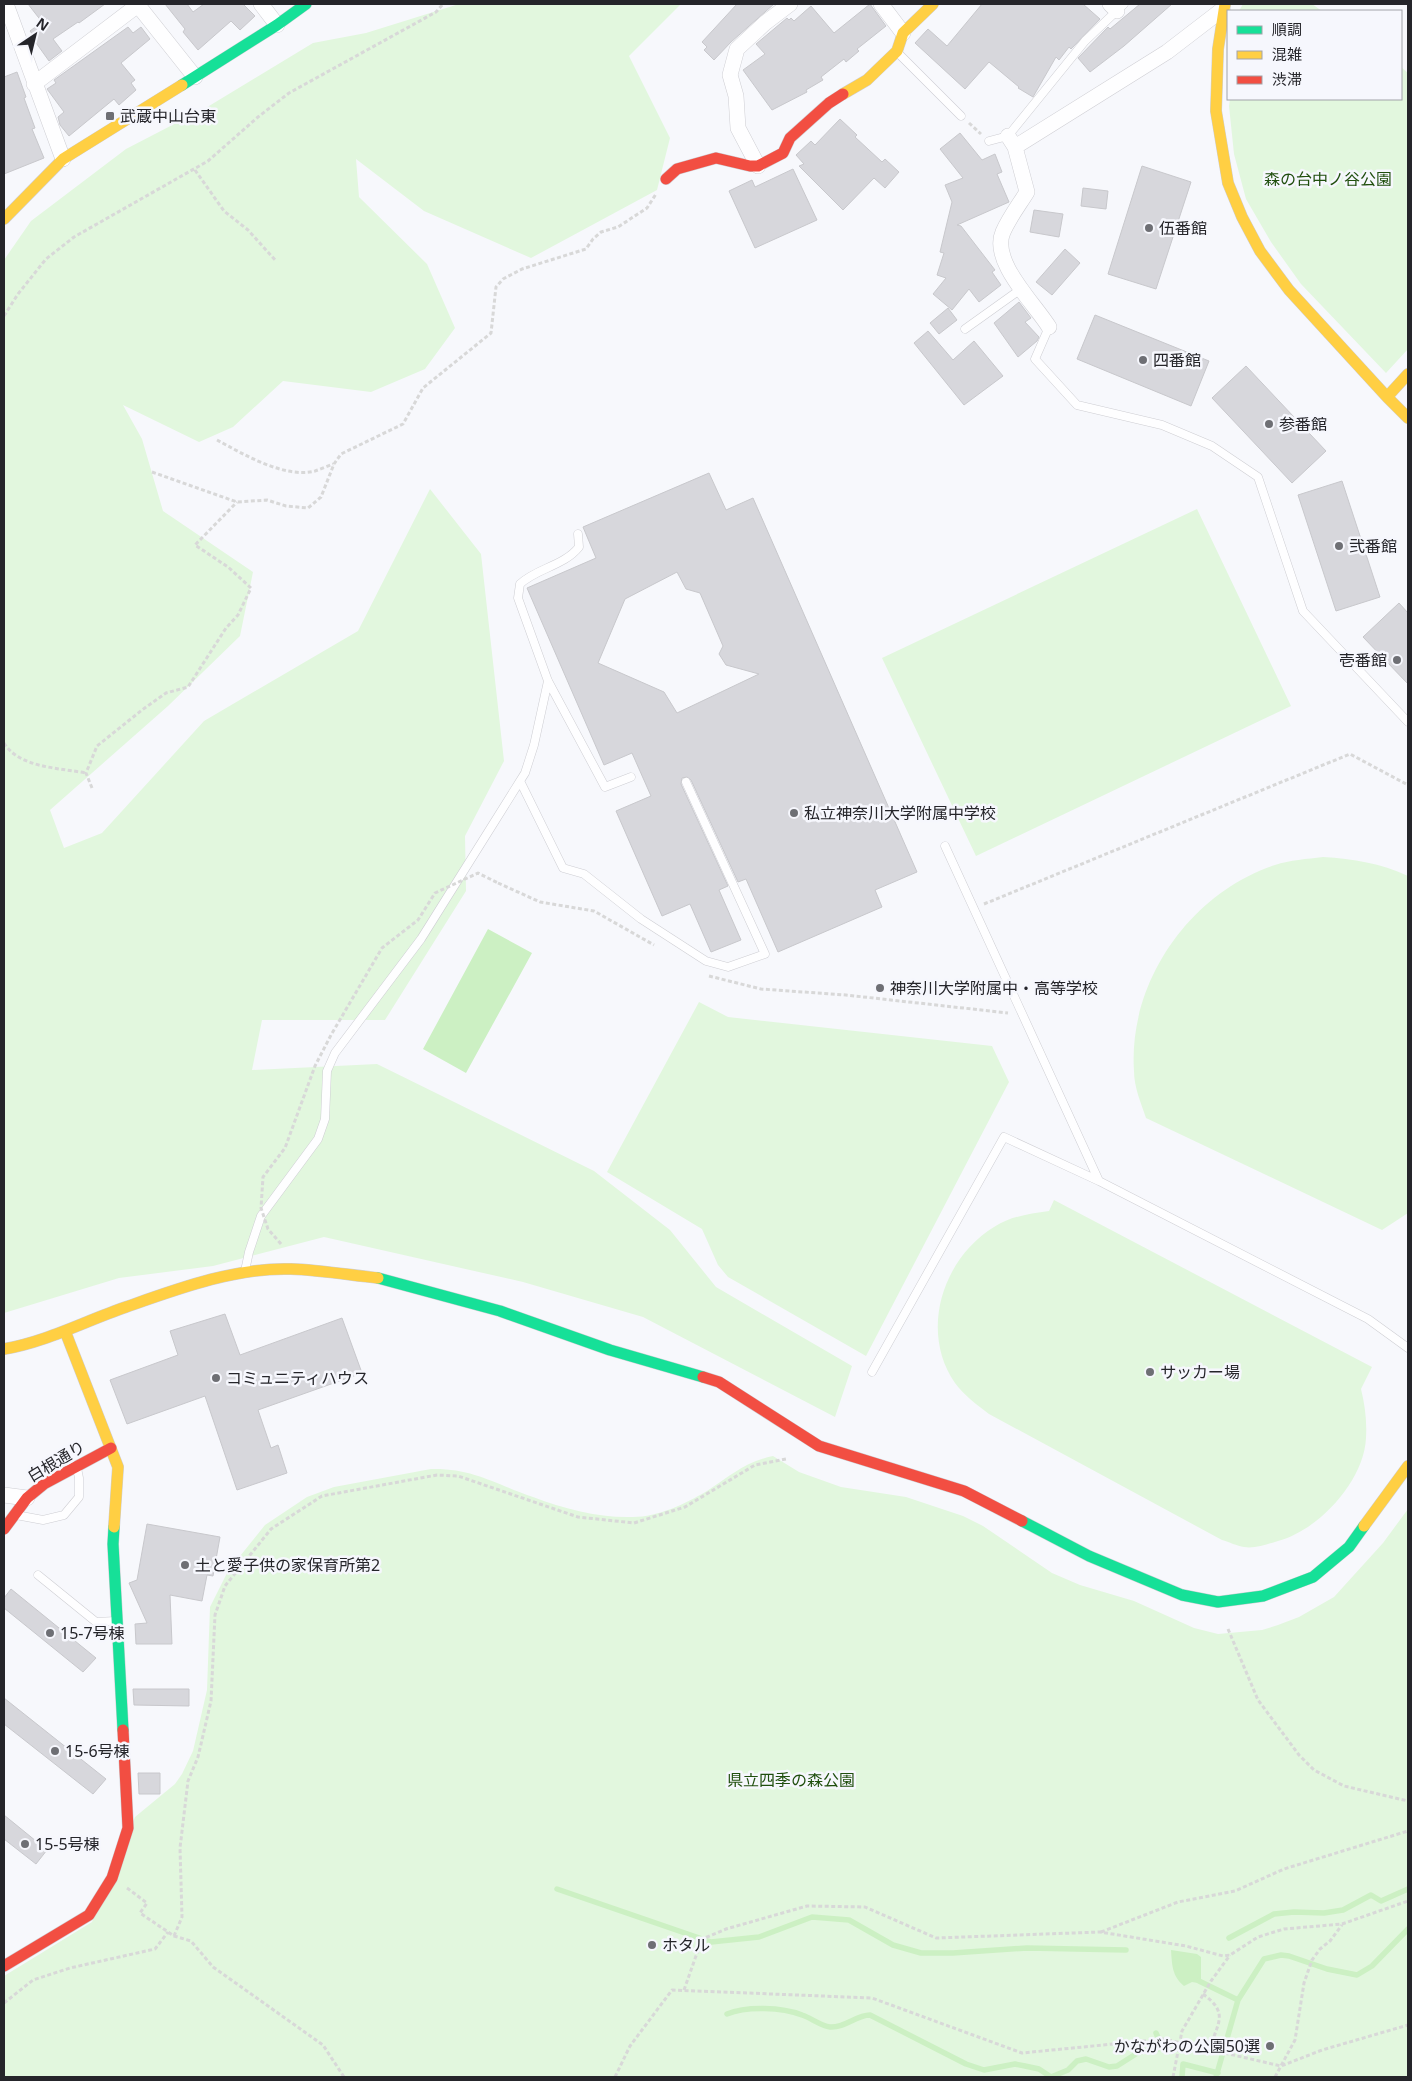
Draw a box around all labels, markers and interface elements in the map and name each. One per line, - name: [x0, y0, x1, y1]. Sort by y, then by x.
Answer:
- north arrow: [10, 10, 60, 60]
- legend: [1227, 10, 1402, 100]
- text: N: [33, 13, 53, 35]
- text: 順調: [1272, 19, 1302, 39]
- text: 混雑: [1272, 44, 1302, 64]
- text: 渋滞: [1272, 69, 1302, 89]
- place label: 武蔵中山台東: [120, 105, 216, 127]
- marker: 武蔵中山台東: [104, 110, 116, 122]
- park label: 森の台中ノ谷公園: [1264, 168, 1392, 190]
- place label: 伍番館: [1159, 217, 1207, 239]
- marker: 伍番館: [1143, 222, 1155, 234]
- place label: 四番館: [1153, 349, 1201, 371]
- marker: 四番館: [1137, 354, 1149, 366]
- place label: 参番館: [1279, 413, 1327, 435]
- marker: 参番館: [1263, 418, 1275, 430]
- place label: 弐番館: [1349, 535, 1397, 557]
- marker: 弐番館: [1333, 540, 1345, 552]
- place label: 壱番館: [1339, 649, 1387, 671]
- marker: 壱番館: [1391, 654, 1403, 666]
- place label: 私立神奈川大学附属中学校: [804, 802, 996, 824]
- marker: 私立神奈川大学附属中学校: [788, 807, 800, 819]
- place label: 神奈川大学附属中・高等学校: [890, 977, 1098, 999]
- marker: 神奈川大学附属中・高等学校: [874, 982, 886, 994]
- place label: サッカー場: [1160, 1361, 1240, 1383]
- marker: サッカー場: [1144, 1366, 1156, 1378]
- place label: コミュニティハウス: [226, 1367, 369, 1389]
- marker: コミュニティハウス: [210, 1372, 222, 1384]
- street label: 白根通り: [23, 1435, 89, 1487]
- place label: 土と愛子供の家保育所第2: [195, 1554, 380, 1576]
- marker: 土と愛子供の家保育所第2: [179, 1559, 191, 1571]
- place label: 15-7号棟: [60, 1622, 125, 1644]
- marker: 15-7号棟: [44, 1627, 56, 1639]
- place label: 15-6号棟: [65, 1740, 130, 1762]
- marker: 15-6号棟: [49, 1745, 61, 1757]
- park label: 県立四季の森公園: [727, 1769, 855, 1791]
- place label: 15-5号棟: [35, 1833, 100, 1855]
- marker: 15-5号棟: [19, 1838, 31, 1850]
- place label: ホタル: [662, 1934, 710, 1956]
- marker: ホタル: [646, 1939, 658, 1951]
- place label: かながわの公園50選: [1114, 2035, 1260, 2057]
- marker: かながわの公園50選: [1264, 2040, 1276, 2052]

